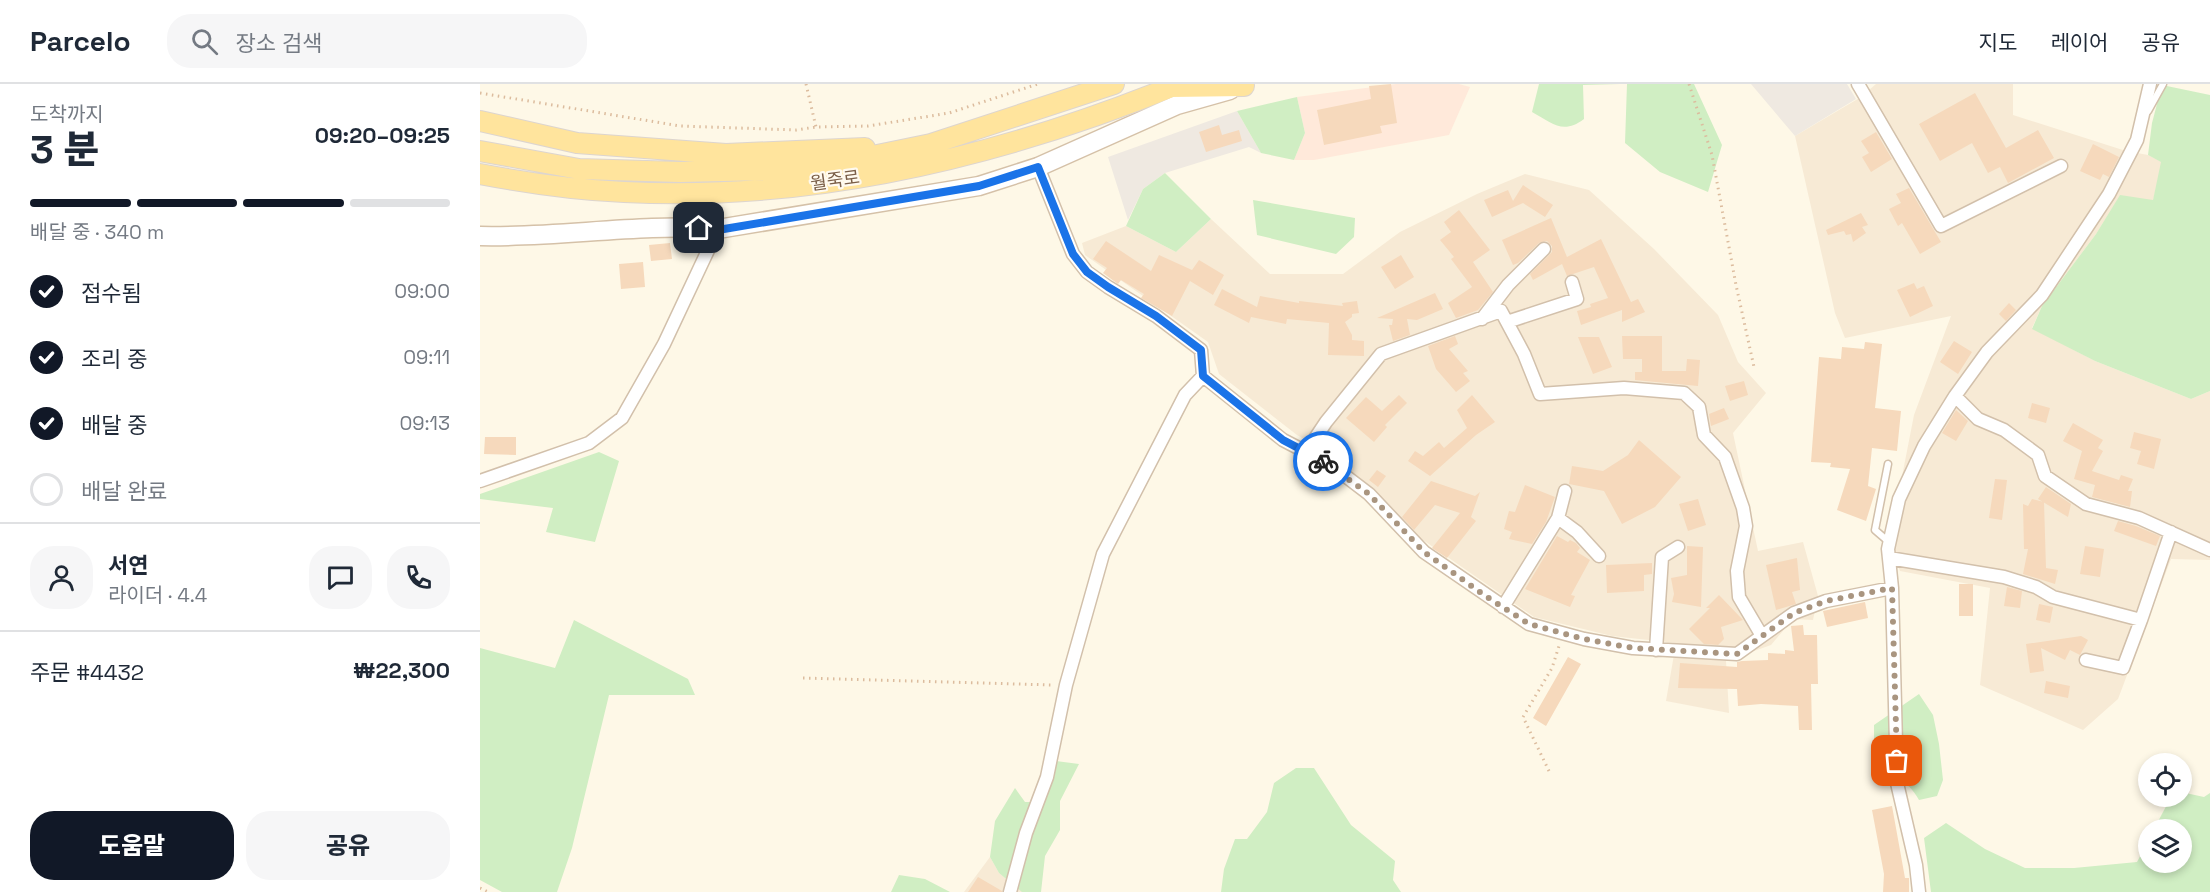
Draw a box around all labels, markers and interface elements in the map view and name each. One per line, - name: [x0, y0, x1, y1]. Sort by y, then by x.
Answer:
- search box: [167, 14, 587, 68]
- text: Parcelo: [30, 23, 131, 59]
- icon: search: [188, 25, 221, 58]
- text: 장소 검색: [236, 29, 322, 57]
- text: 지도: [1979, 29, 2017, 56]
- text: 레이어: [2050, 29, 2108, 56]
- text: 공유: [2141, 29, 2180, 56]
- text: 도착까지: [30, 101, 104, 127]
- text: 09:20–09:25: [315, 121, 450, 149]
- text: 3 분: [30, 125, 100, 174]
- street label: 월죽로: [809, 165, 861, 195]
- pin: [673, 202, 724, 253]
- icon: home: [682, 211, 715, 244]
- text: 배달 중 · 340 m: [30, 219, 164, 245]
- icon: check: [30, 275, 63, 308]
- text: 09:00: [394, 278, 450, 304]
- text: 접수됨: [81, 279, 142, 307]
- icon: check: [30, 341, 63, 374]
- text: 09:11: [403, 344, 450, 370]
- text: 조리 중: [81, 345, 147, 373]
- icon: check: [30, 407, 63, 440]
- text: 09:13: [399, 410, 450, 436]
- text: 배달 중: [81, 411, 147, 439]
- courier: [1293, 431, 1353, 491]
- icon: bike: [1307, 445, 1340, 478]
- text: 배달 완료: [81, 477, 168, 505]
- button: person: [30, 546, 93, 609]
- button: chat: [309, 546, 372, 609]
- button: phone: [387, 546, 450, 609]
- text: 서연: [108, 551, 148, 579]
- text: 라이더 · 4.4: [108, 582, 207, 608]
- text: ₩22,300: [353, 656, 450, 684]
- text: 주문 #4432: [30, 658, 144, 686]
- pin: [1871, 735, 1922, 786]
- icon: bag: [1880, 744, 1913, 777]
- map controls: [2138, 753, 2192, 873]
- button: locate: [2138, 753, 2192, 807]
- button: 도움말: [30, 811, 234, 880]
- button: 공유: [246, 811, 450, 880]
- button: layers: [2138, 819, 2192, 873]

